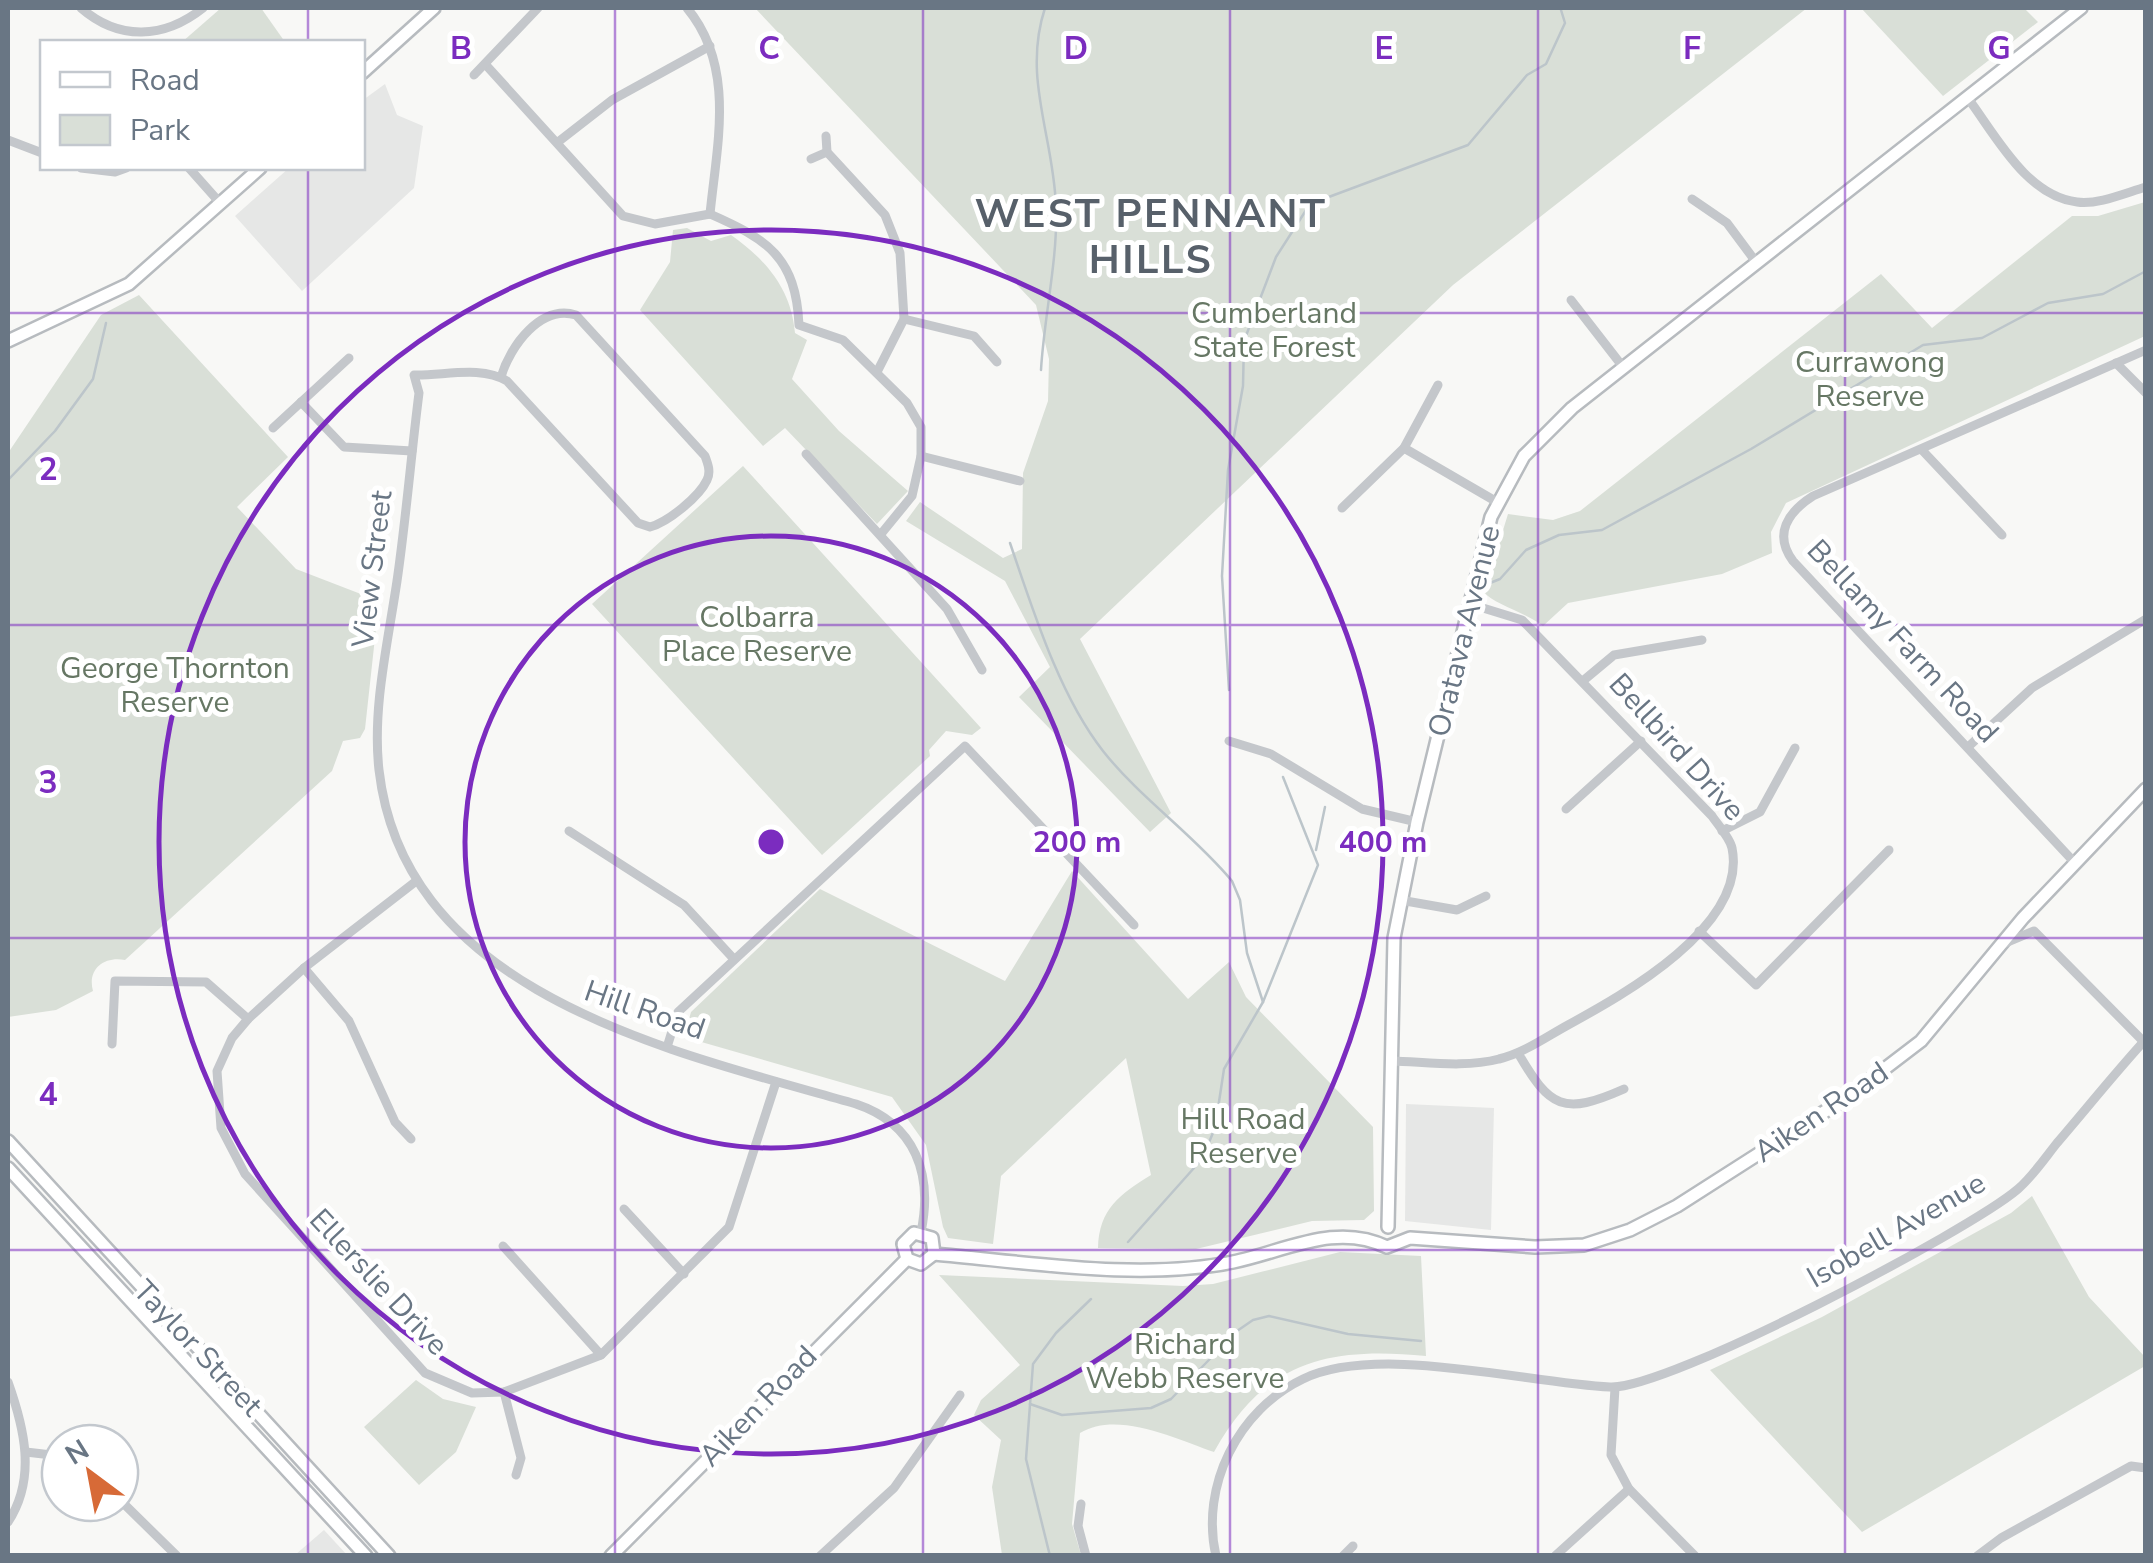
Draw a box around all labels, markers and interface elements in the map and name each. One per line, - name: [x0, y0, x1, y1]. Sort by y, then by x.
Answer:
- text: B: [450, 27, 472, 70]
- text: C: [758, 27, 780, 70]
- text: D: [1064, 27, 1088, 70]
- text: E: [1374, 27, 1394, 70]
- text: F: [1683, 27, 1701, 70]
- text: G: [1987, 27, 2011, 70]
- legend: [40, 40, 365, 170]
- text: Road: [130, 60, 200, 101]
- text: Park: [130, 110, 191, 151]
- district label: WEST PENNANT HILLS: [975, 187, 1327, 287]
- park label: Cumberland State Forest: [1191, 293, 1357, 368]
- park label: Currawong Reserve: [1795, 342, 1945, 417]
- text: 2: [38, 448, 58, 491]
- street label: View Street: [342, 488, 403, 651]
- street label: Oratava Avenue: [1418, 521, 1511, 741]
- street label: Bellamy Farm Road: [1798, 531, 2008, 752]
- park label: Colbarra Place Reserve: [662, 597, 852, 672]
- park label: George Thornton Reserve: [60, 648, 290, 723]
- street label: Bellbird Drive: [1599, 665, 1754, 830]
- text: 3: [38, 761, 58, 804]
- text: 200 m: [1033, 822, 1121, 863]
- text: 400 m: [1339, 822, 1427, 863]
- centre of rings: [753, 824, 789, 860]
- street label: Hill Road: [579, 971, 711, 1050]
- street label: Aiken Road: [1746, 1052, 1897, 1172]
- text: 4: [38, 1073, 58, 1116]
- park label: Hill Road Reserve: [1180, 1099, 1306, 1174]
- street label: Isobell Avenue: [1799, 1163, 1993, 1298]
- street label: Ellerslie Drive: [300, 1200, 457, 1365]
- street label: Taylor Street: [124, 1271, 272, 1426]
- park label: Richard Webb Reserve: [1086, 1324, 1284, 1399]
- street label: Aiken Road: [690, 1337, 827, 1476]
- north arrow: [40, 1423, 140, 1523]
- text: N: [58, 1431, 96, 1474]

